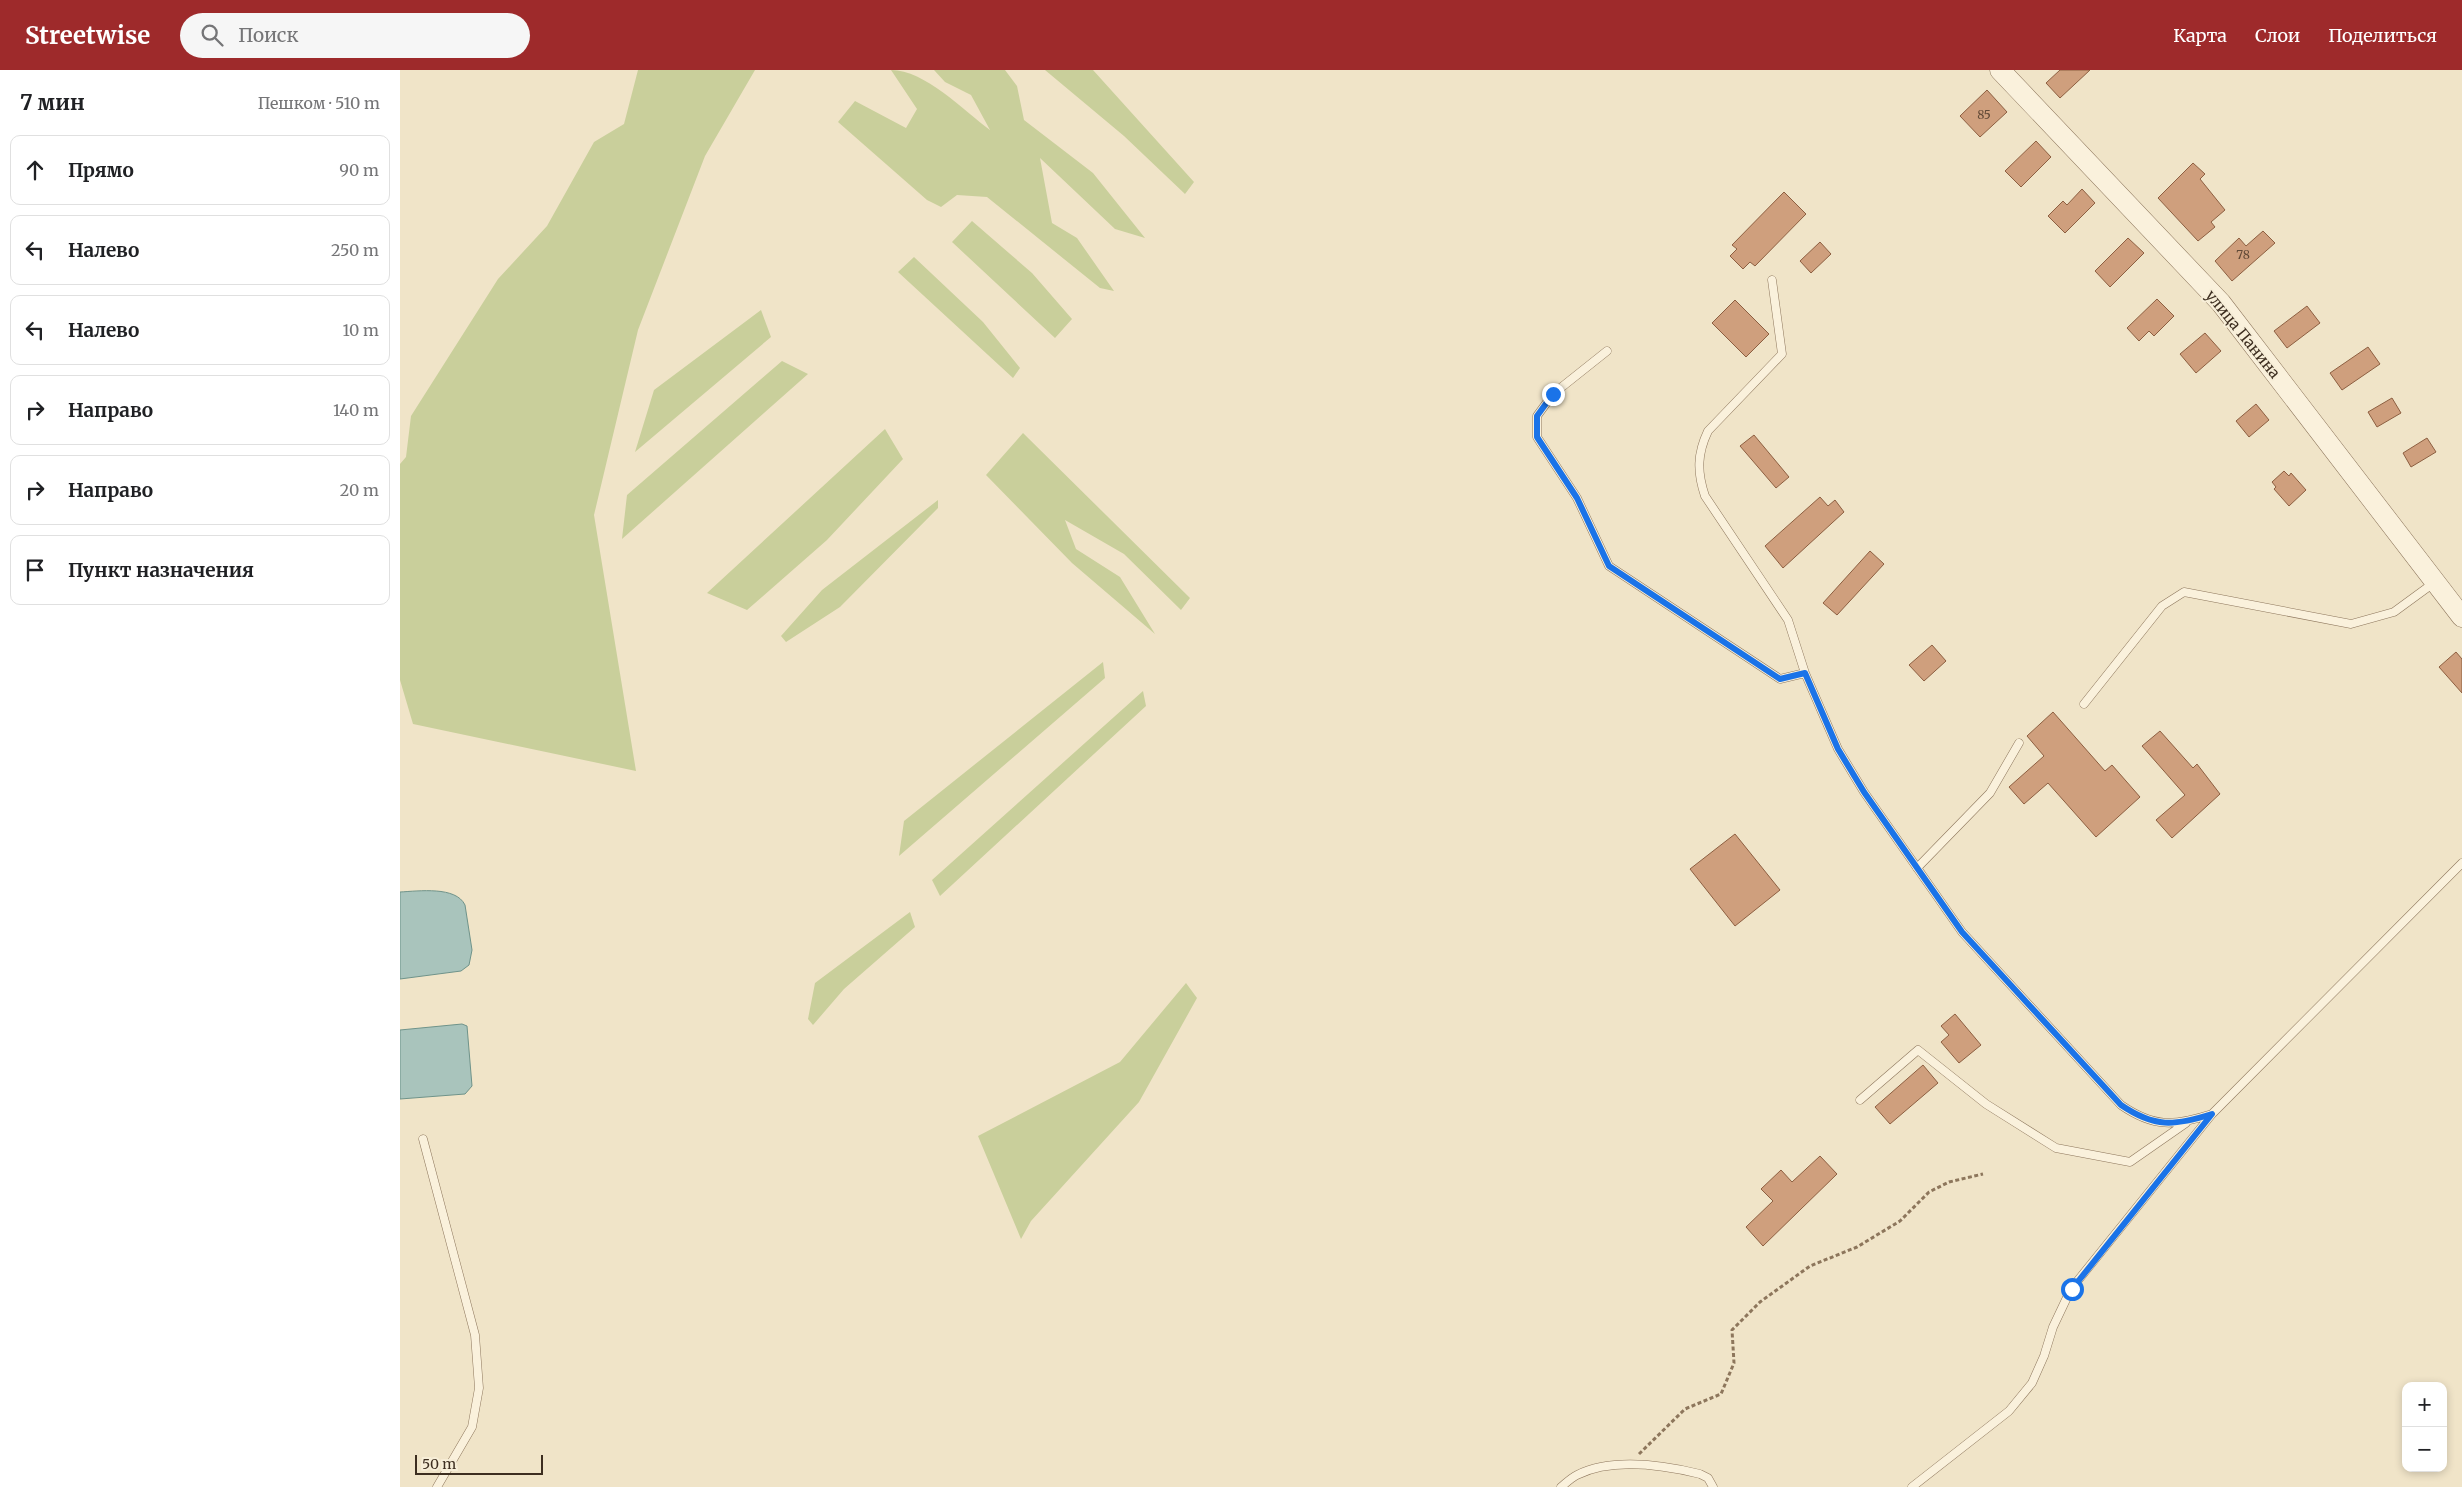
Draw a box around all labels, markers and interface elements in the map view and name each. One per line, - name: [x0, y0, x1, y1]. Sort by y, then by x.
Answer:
- search box: [180, 13, 530, 58]
- text: Streetwise: [25, 20, 150, 51]
- icon: search: [198, 21, 226, 49]
- text: Поиск: [238, 23, 298, 47]
- text: Карта: [2173, 24, 2227, 47]
- text: Слои: [2255, 24, 2300, 47]
- text: Поделиться: [2328, 24, 2437, 47]
- text: 7 мин: [20, 89, 85, 116]
- text: Пешком · 510 m: [258, 93, 380, 113]
- house number: 85: [1977, 107, 1991, 122]
- icon: ahead: [21, 156, 49, 184]
- text: Прямо: [68, 158, 134, 182]
- text: 90 m: [339, 160, 379, 180]
- icon: left: [21, 236, 49, 264]
- text: Налево: [68, 238, 139, 262]
- text: 250 m: [331, 240, 379, 260]
- house number: 78: [2236, 247, 2250, 262]
- street label: улица Панина: [2202, 286, 2284, 382]
- icon: left: [21, 316, 49, 344]
- text: Налево: [68, 318, 139, 342]
- text: 10 m: [342, 320, 379, 340]
- route end: [1542, 383, 1565, 406]
- icon: right: [21, 396, 49, 424]
- text: Направо: [68, 398, 153, 422]
- text: 140 m: [333, 400, 379, 420]
- icon: right: [21, 476, 49, 504]
- text: Направо: [68, 478, 153, 502]
- text: 20 m: [340, 480, 379, 500]
- icon: arrive: [21, 556, 49, 584]
- text: Пункт назначения: [68, 558, 254, 582]
- route start: [2061, 1278, 2084, 1301]
- map controls: [2402, 1382, 2447, 1472]
- button: +: [2402, 1382, 2447, 1427]
- button: −: [2402, 1427, 2447, 1472]
- scale bar: [415, 1452, 542, 1475]
- text: 50 m: [422, 1455, 456, 1473]

